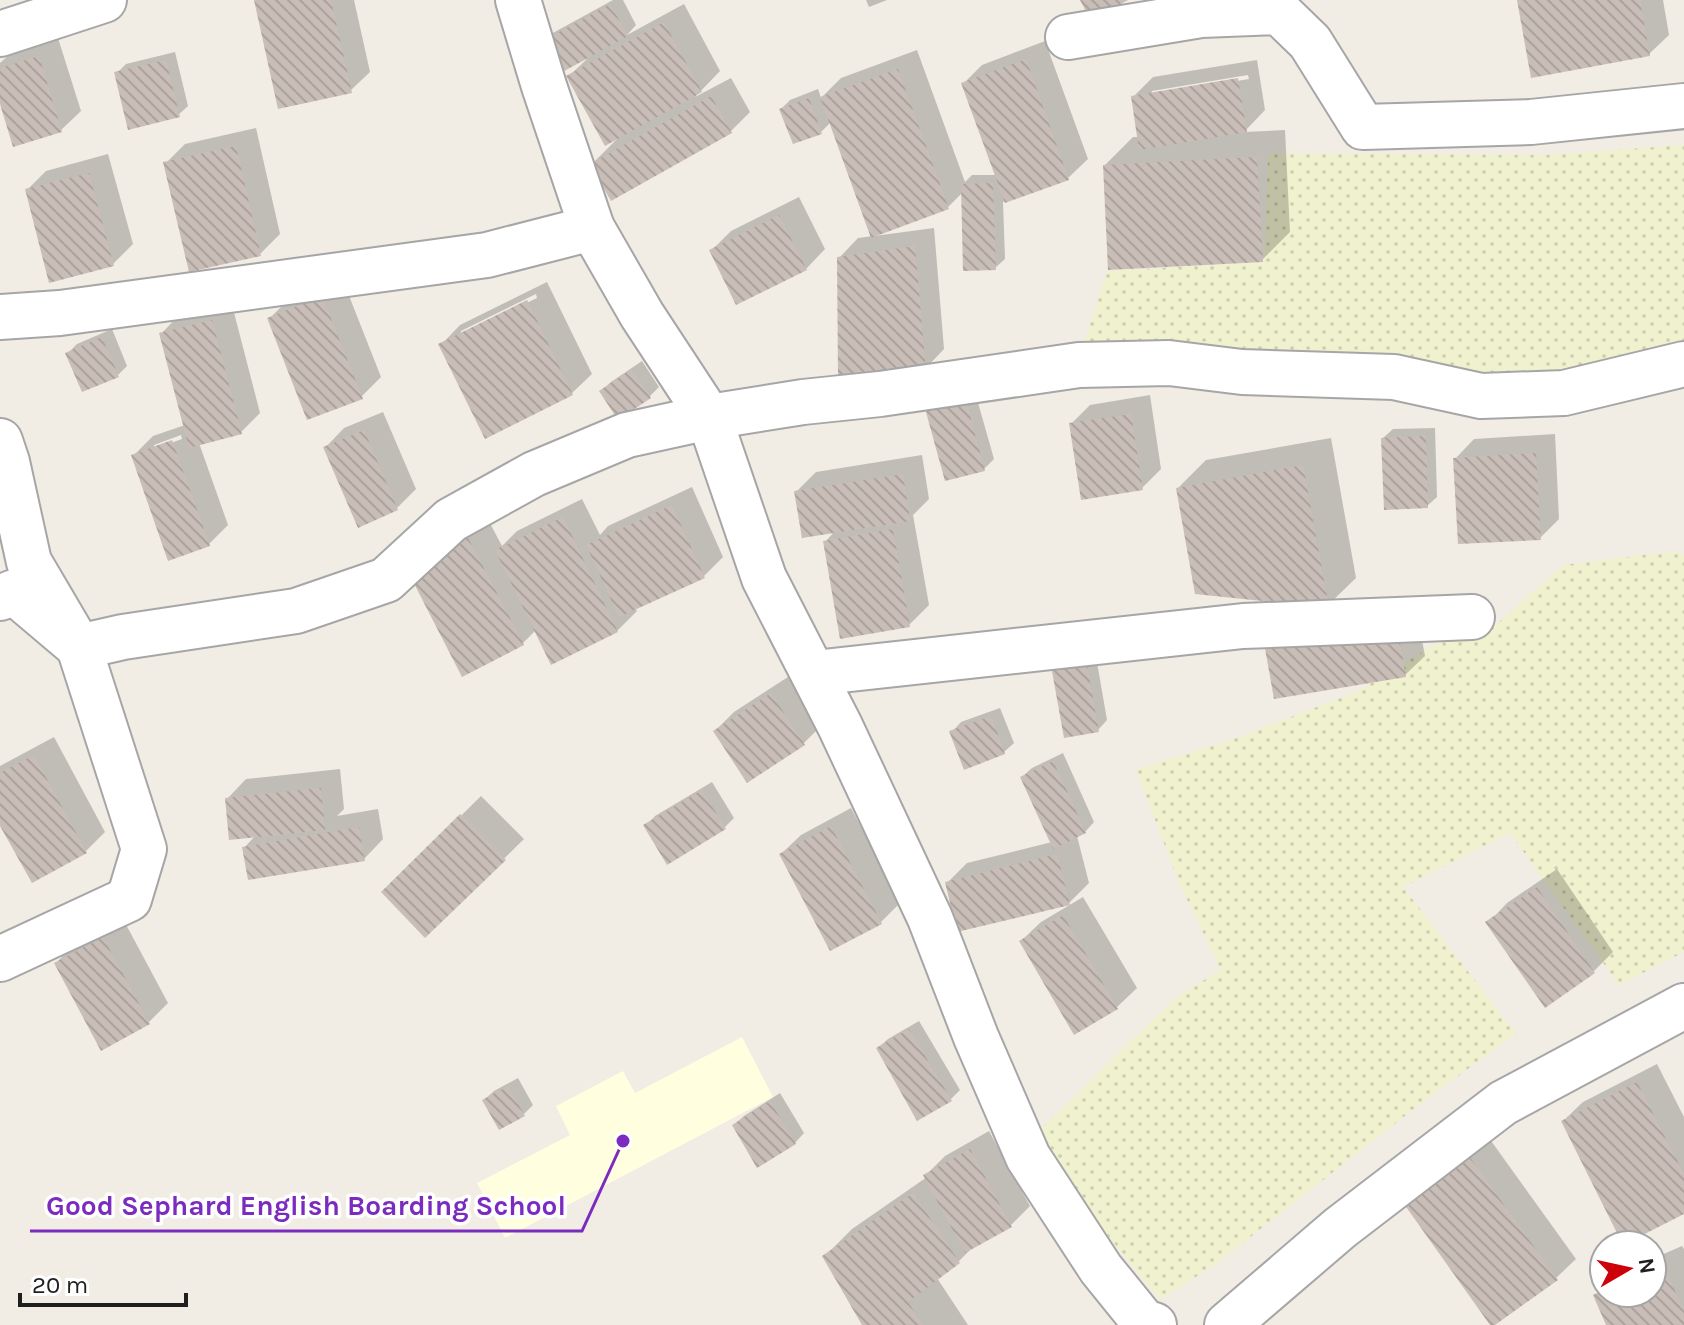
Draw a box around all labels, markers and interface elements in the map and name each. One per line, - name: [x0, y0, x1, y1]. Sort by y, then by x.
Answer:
- callout: Good Sephard English Boarding School: [30, 1179, 582, 1231]
- text: Good Sephard English Boarding School: [46, 1189, 566, 1222]
- north arrow: [1588, 1229, 1668, 1309]
- text: N: [1633, 1256, 1661, 1276]
- scale bar: [20, 1257, 186, 1307]
- text: 20 m: [32, 1271, 88, 1299]

